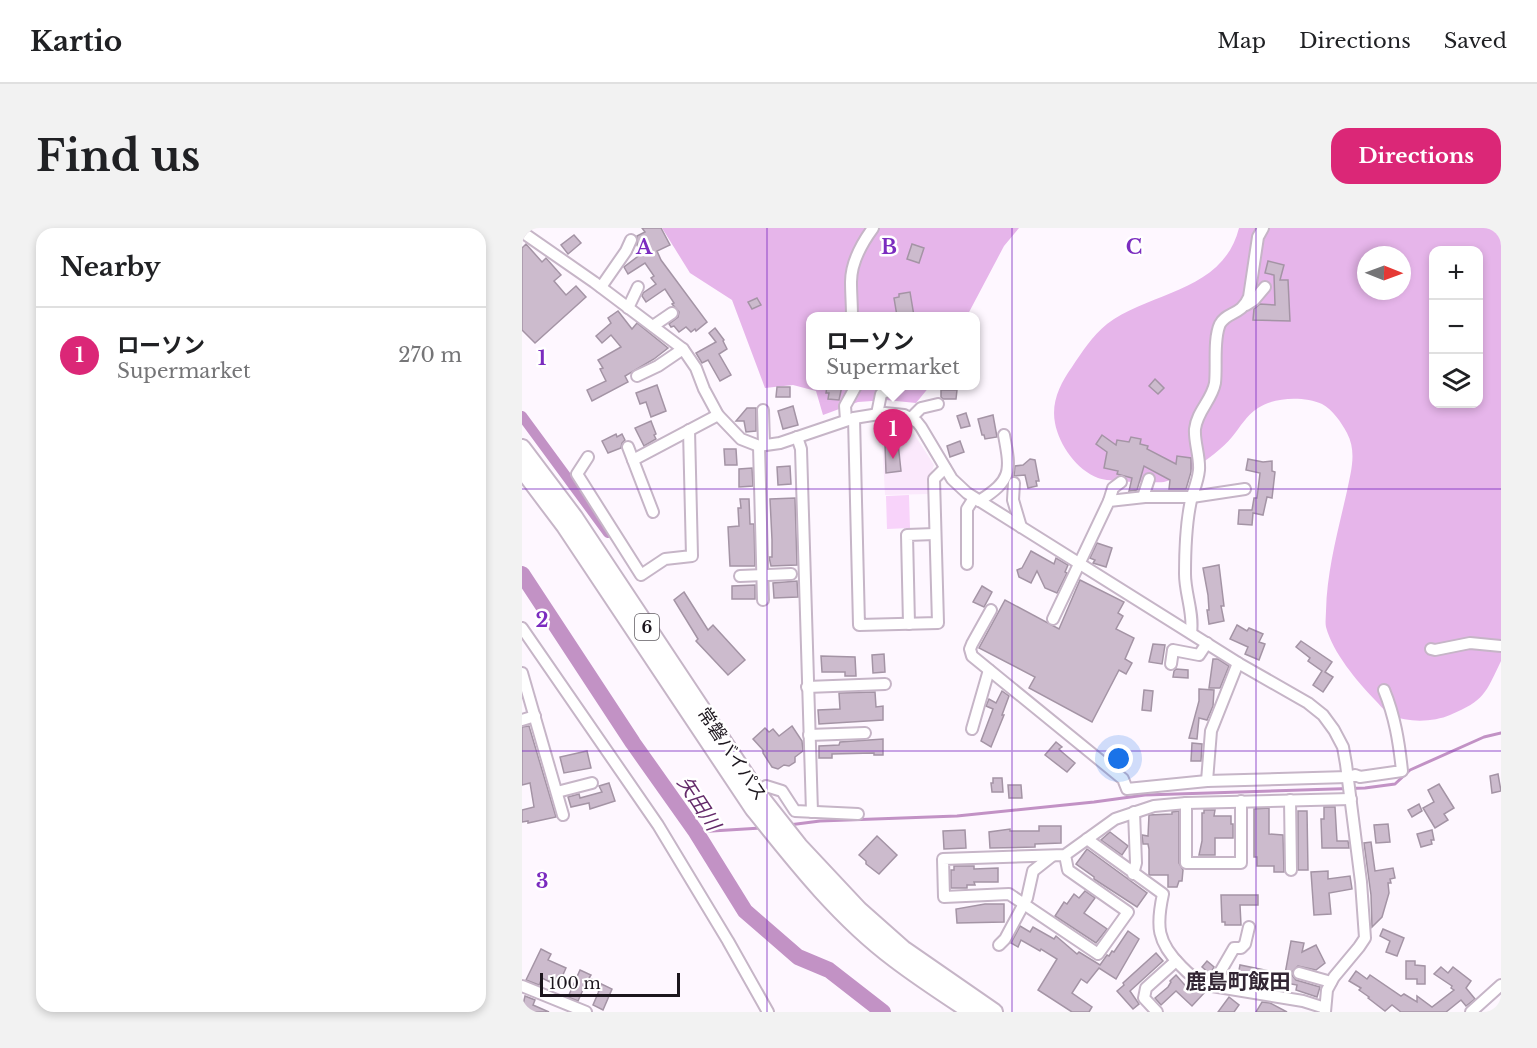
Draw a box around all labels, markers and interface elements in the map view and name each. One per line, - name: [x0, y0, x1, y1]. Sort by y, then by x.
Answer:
- text: Kartio: [30, 24, 122, 59]
- text: Map: [1217, 28, 1266, 54]
- text: Directions: [1299, 28, 1411, 54]
- text: Saved: [1444, 28, 1507, 54]
- button: Directions: [1331, 128, 1501, 184]
- text: Find us: [36, 130, 200, 182]
- text: A: [635, 235, 653, 259]
- text: B: [881, 235, 897, 259]
- text: C: [1126, 235, 1142, 259]
- north arrow: [1357, 246, 1411, 300]
- map controls: [1429, 246, 1483, 408]
- button: +: [1429, 246, 1483, 300]
- text: Nearby: [60, 251, 161, 283]
- button: −: [1429, 300, 1483, 354]
- popup: [806, 312, 980, 390]
- text: ローソン: [826, 328, 914, 355]
- text: ローソン: [117, 332, 205, 359]
- text: 1: [75, 343, 84, 367]
- text: 270 m: [398, 343, 462, 367]
- text: 1: [538, 346, 547, 370]
- button: layers: [1429, 354, 1483, 408]
- text: Supermarket: [826, 355, 960, 379]
- text: Supermarket: [117, 359, 251, 383]
- pin: 1: [874, 410, 913, 459]
- text: 2: [535, 608, 549, 632]
- road number: 6: [635, 614, 659, 640]
- street label: 常磐バイパス: [693, 703, 771, 805]
- your location: [1104, 744, 1133, 773]
- water label: 矢田川: [673, 771, 726, 836]
- text: 3: [536, 869, 548, 893]
- district label: 鹿島町飯田: [1186, 969, 1291, 995]
- scale bar: [540, 970, 680, 998]
- text: 100 m: [549, 973, 601, 993]

